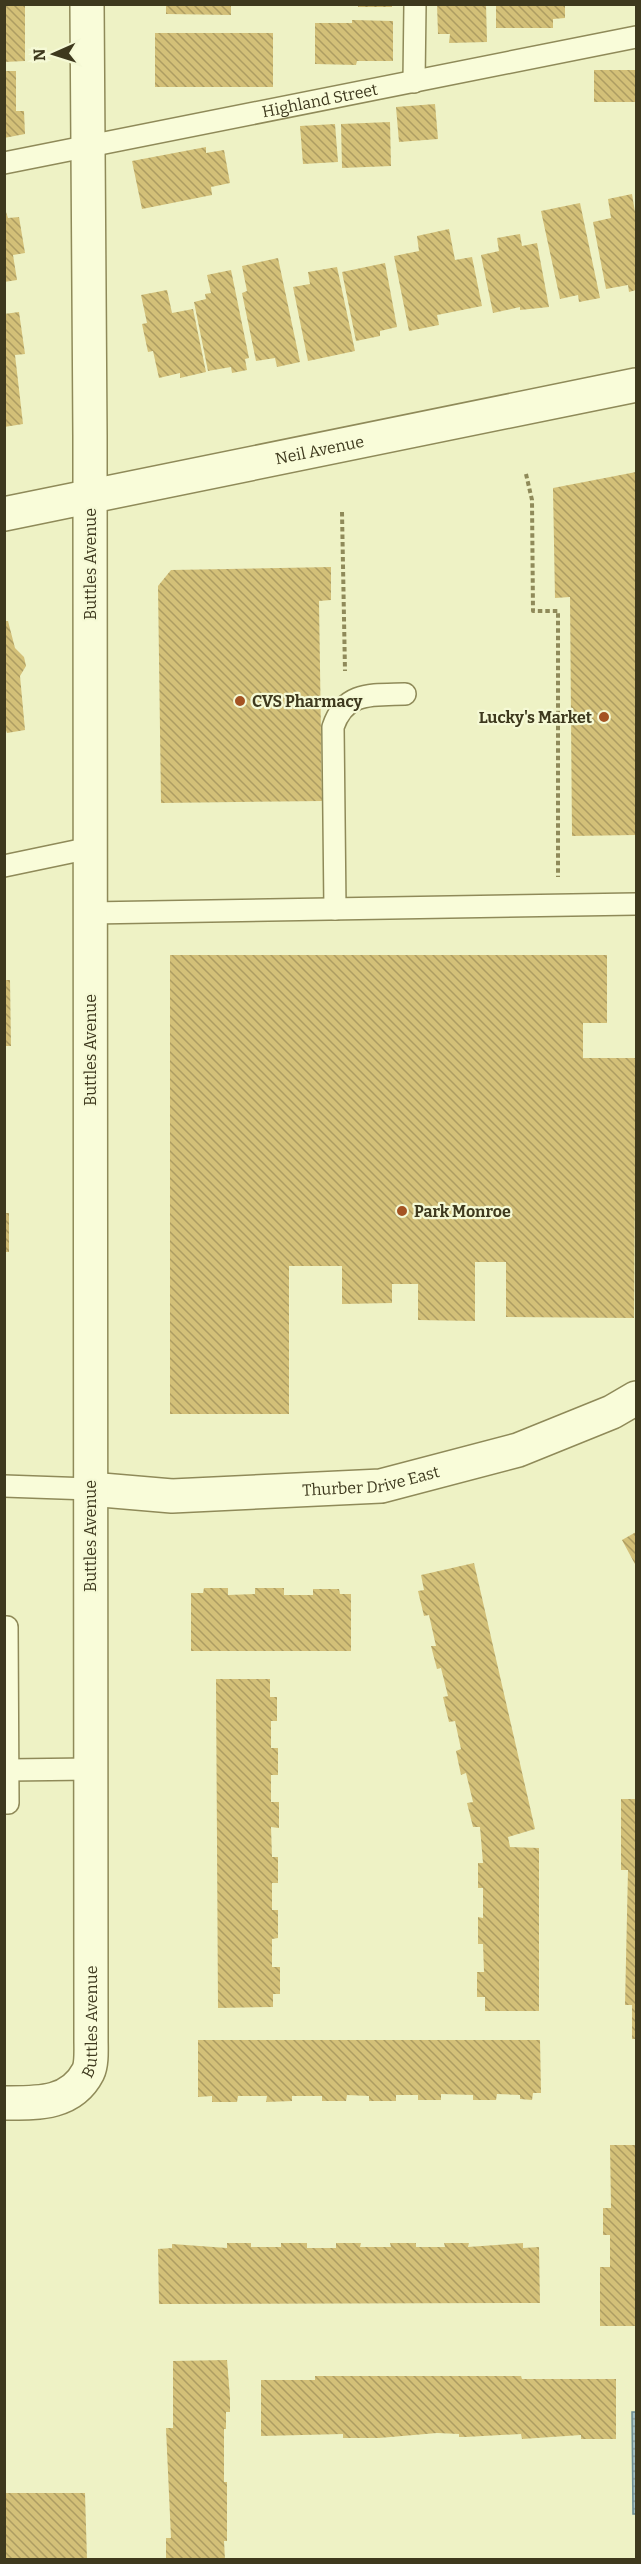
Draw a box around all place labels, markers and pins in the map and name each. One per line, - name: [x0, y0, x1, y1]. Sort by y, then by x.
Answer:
- place label: CVS Pharmacy: [252, 692, 363, 711]
- marker: CVS Pharmacy: [233, 694, 247, 708]
- place label: Lucky's Market: [479, 708, 593, 727]
- marker: Lucky's Market: [597, 710, 611, 724]
- place label: Park Monroe: [414, 1202, 511, 1221]
- marker: Park Monroe: [395, 1204, 409, 1218]

